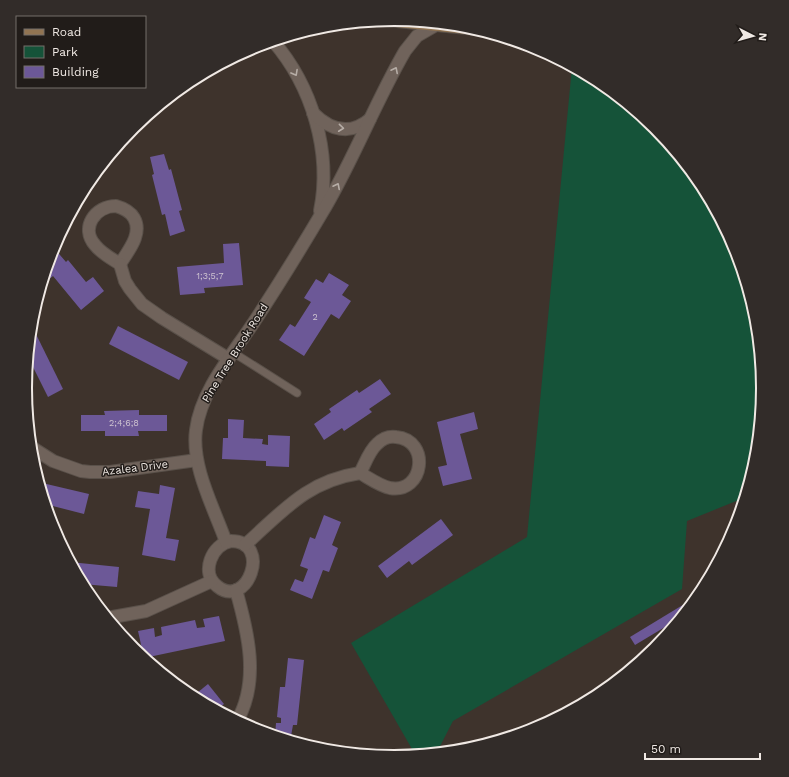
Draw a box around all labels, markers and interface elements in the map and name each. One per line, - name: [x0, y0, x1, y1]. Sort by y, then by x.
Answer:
- legend: [16, 16, 146, 88]
- north arrow: [733, 16, 773, 56]
- text: Road: [52, 25, 81, 39]
- text: N: [756, 32, 769, 42]
- text: Park: [52, 45, 78, 59]
- text: Building: [52, 65, 99, 79]
- one-way arrow: [390, 67, 398, 74]
- one-way arrow: [291, 69, 298, 76]
- one-way arrow: [338, 124, 344, 133]
- one-way arrow: [332, 183, 340, 190]
- house number: 1;3;5;7: [196, 271, 224, 281]
- street label: Pine Tree Brook Road: [199, 301, 271, 405]
- house number: 2: [312, 312, 318, 322]
- house number: 2;4;6;8: [109, 418, 139, 428]
- street label: Azalea Drive: [101, 458, 169, 478]
- scale bar: [645, 735, 760, 761]
- text: 50 m: [651, 742, 681, 756]

